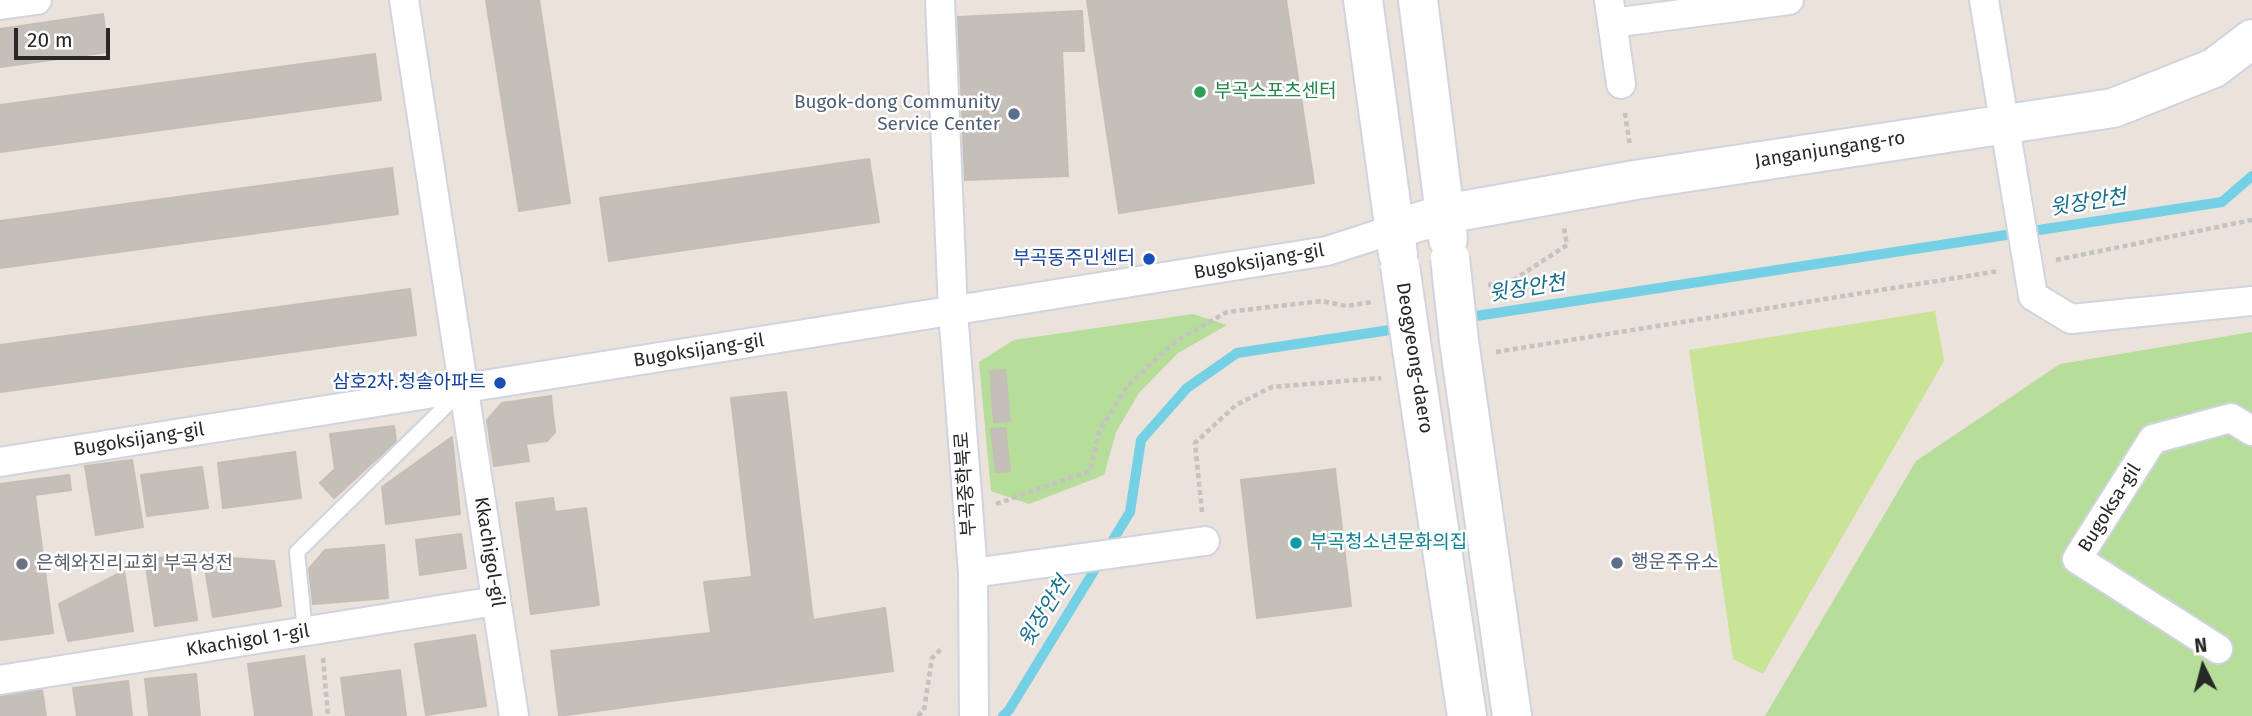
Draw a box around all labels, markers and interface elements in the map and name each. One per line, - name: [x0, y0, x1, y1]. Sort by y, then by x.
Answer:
- scale bar: [18, 14, 114, 58]
- text: 20 m: [27, 27, 73, 53]
- place label: 부곡스포츠센터: [1214, 81, 1336, 103]
- marker: 부곡스포츠센터: [1192, 84, 1208, 100]
- place label: Bugok-dong Community Service Center: [794, 92, 1000, 136]
- marker: Bugok-dong Community Service Center: [1006, 106, 1022, 122]
- street label: Janganjungang-ro: [1753, 127, 1907, 173]
- water label: 윗장안천: [2048, 185, 2128, 221]
- street label: Bugoksijang-gil: [1192, 239, 1326, 285]
- place label: 부곡동주민센터: [1013, 248, 1135, 270]
- marker: 부곡동주민센터: [1141, 251, 1157, 267]
- water label: 윗장안천: [1487, 271, 1567, 307]
- street label: Deogyeong-daero: [1391, 281, 1437, 435]
- street label: Bugoksijang-gil: [632, 329, 766, 373]
- place label: 삼호2차.청솔아파트: [332, 372, 486, 394]
- marker: 삼호2차.청솔아파트: [492, 375, 508, 391]
- street label: Bugoksijang-gil: [72, 418, 206, 462]
- street label: 부곡중학북로: [951, 431, 981, 537]
- street label: Bugoksa-gil: [2074, 459, 2146, 557]
- street label: Kkachigol-gil: [469, 495, 509, 609]
- place label: 부곡청소년문화의집: [1310, 532, 1467, 554]
- marker: 부곡청소년문화의집: [1288, 535, 1304, 551]
- place label: 행운주유소: [1631, 552, 1718, 574]
- place label: 은혜와진리교회 부곡성전: [36, 553, 233, 575]
- marker: 행운주유소: [1609, 555, 1625, 571]
- marker: 은혜와진리교회 부곡성전: [14, 556, 30, 572]
- water label: 윗장안천: [1014, 573, 1076, 651]
- street label: Kkachigol 1-gil: [185, 620, 311, 662]
- north arrow: [2168, 632, 2238, 702]
- text: N: [2193, 634, 2208, 658]

